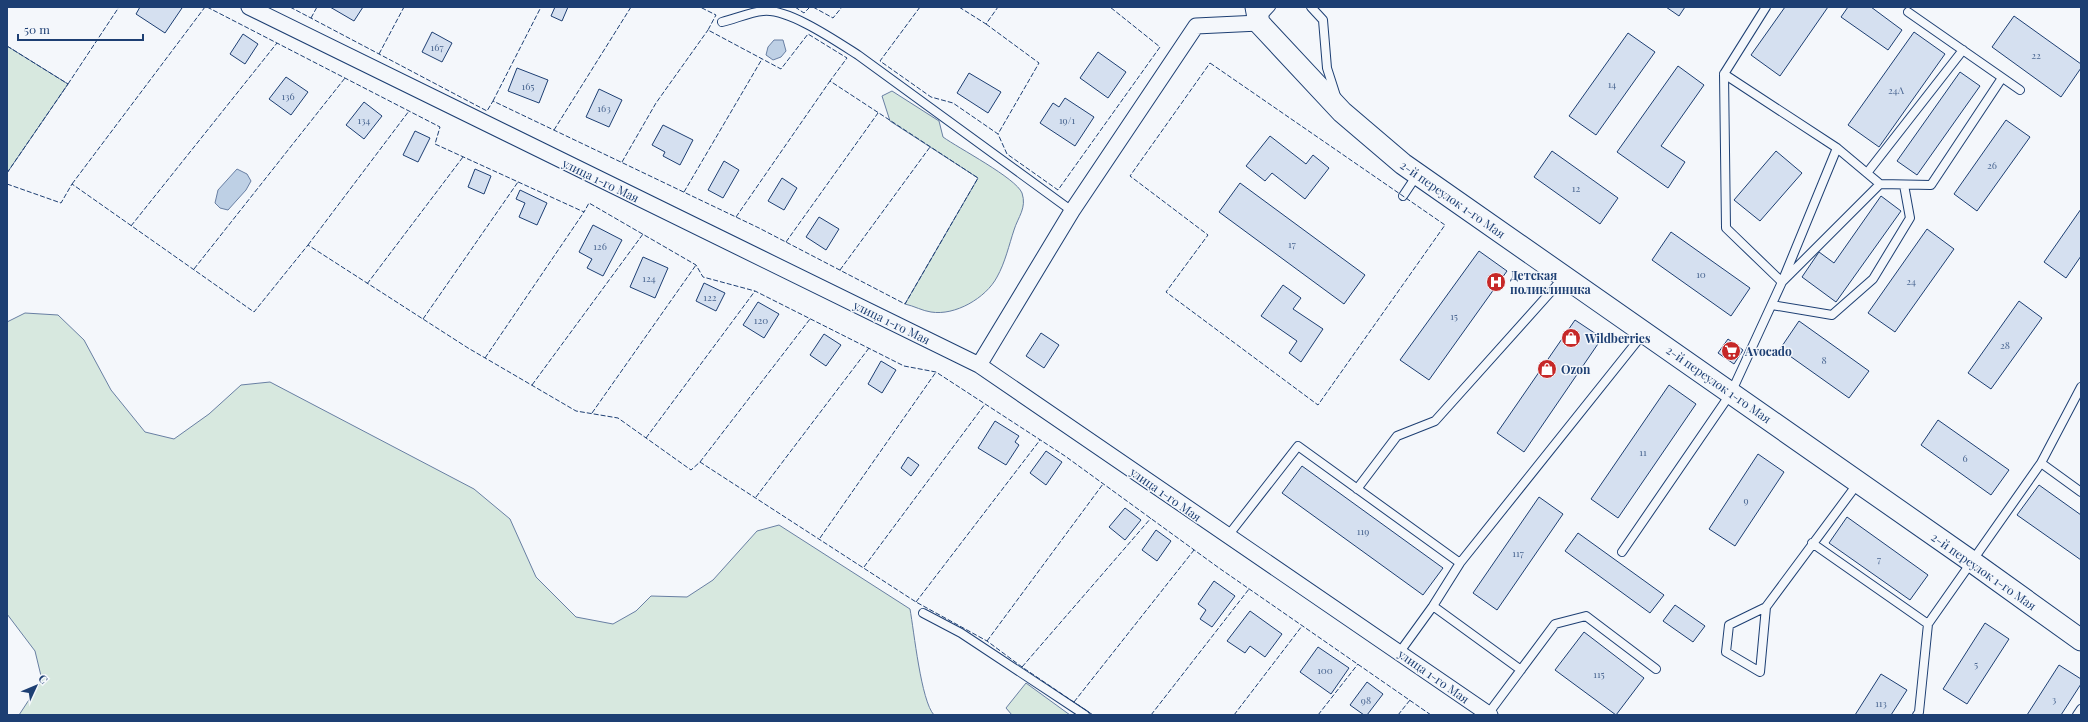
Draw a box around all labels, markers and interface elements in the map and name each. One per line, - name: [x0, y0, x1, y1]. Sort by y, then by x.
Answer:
- scale bar: [18, 16, 143, 42]
- text: 50 m: [24, 21, 50, 37]
- house number: 167: [431, 40, 443, 54]
- house number: 22: [2031, 48, 2041, 62]
- house number: 14: [1608, 77, 1616, 91]
- house number: 165: [521, 79, 535, 93]
- house number: 24А: [1888, 83, 1905, 97]
- house number: 136: [281, 89, 295, 103]
- house number: 163: [597, 101, 611, 115]
- house number: 134: [358, 113, 371, 127]
- house number: 19/1: [1059, 113, 1075, 127]
- street label: улица 1-го Мая: [559, 154, 643, 206]
- street label: 2-й переулок 1-го Мая: [1397, 157, 1509, 242]
- house number: 26: [1987, 158, 1997, 172]
- house number: 12: [1572, 181, 1580, 195]
- house number: 17: [1288, 237, 1296, 251]
- house number: 126: [593, 239, 607, 253]
- place label: Детская поликлиника: [1510, 267, 1592, 297]
- house number: 10: [1696, 267, 1706, 281]
- house number: 124: [642, 271, 656, 285]
- hospital icon: Детская поликлиника: [1485, 271, 1507, 293]
- house number: 24: [1906, 274, 1916, 288]
- house number: 122: [703, 290, 717, 304]
- street label: улица 1-го Мая: [850, 296, 934, 348]
- house number: 15: [1450, 309, 1458, 323]
- house number: 120: [754, 313, 768, 327]
- shop icon: Wildberries: [1560, 327, 1582, 349]
- place label: Wildberries: [1584, 330, 1651, 346]
- house number: 28: [2000, 338, 2010, 352]
- supermarket icon: Avocado: [1720, 340, 1742, 362]
- street label: 2-й переулок 1-го Мая: [1663, 342, 1775, 427]
- place label: Avocado: [1744, 343, 1792, 359]
- house number: 8: [1821, 353, 1827, 367]
- shop icon: Ozon: [1536, 358, 1558, 380]
- place label: Ozon: [1561, 361, 1591, 377]
- house number: 11: [1639, 445, 1647, 459]
- house number: 6: [1962, 451, 1968, 465]
- street label: улица 1-го Мая: [1126, 463, 1205, 525]
- house number: 9: [1743, 493, 1749, 507]
- house number: 119: [1357, 524, 1369, 538]
- street label: 2-й переулок 1-го Мая: [1928, 529, 2040, 614]
- house number: 117: [1512, 546, 1524, 560]
- house number: 7: [1877, 552, 1881, 566]
- street label: улица 1-го Мая: [1394, 645, 1473, 707]
- house number: 5: [1974, 657, 1978, 671]
- house number: 100: [1317, 663, 1333, 677]
- north arrow: [16, 666, 56, 706]
- house number: 115: [1593, 667, 1605, 681]
- text: С: [35, 671, 52, 687]
- house number: 3: [2052, 692, 2057, 706]
- house number: 98: [1361, 693, 1371, 707]
- house number: 113: [1875, 696, 1887, 710]

